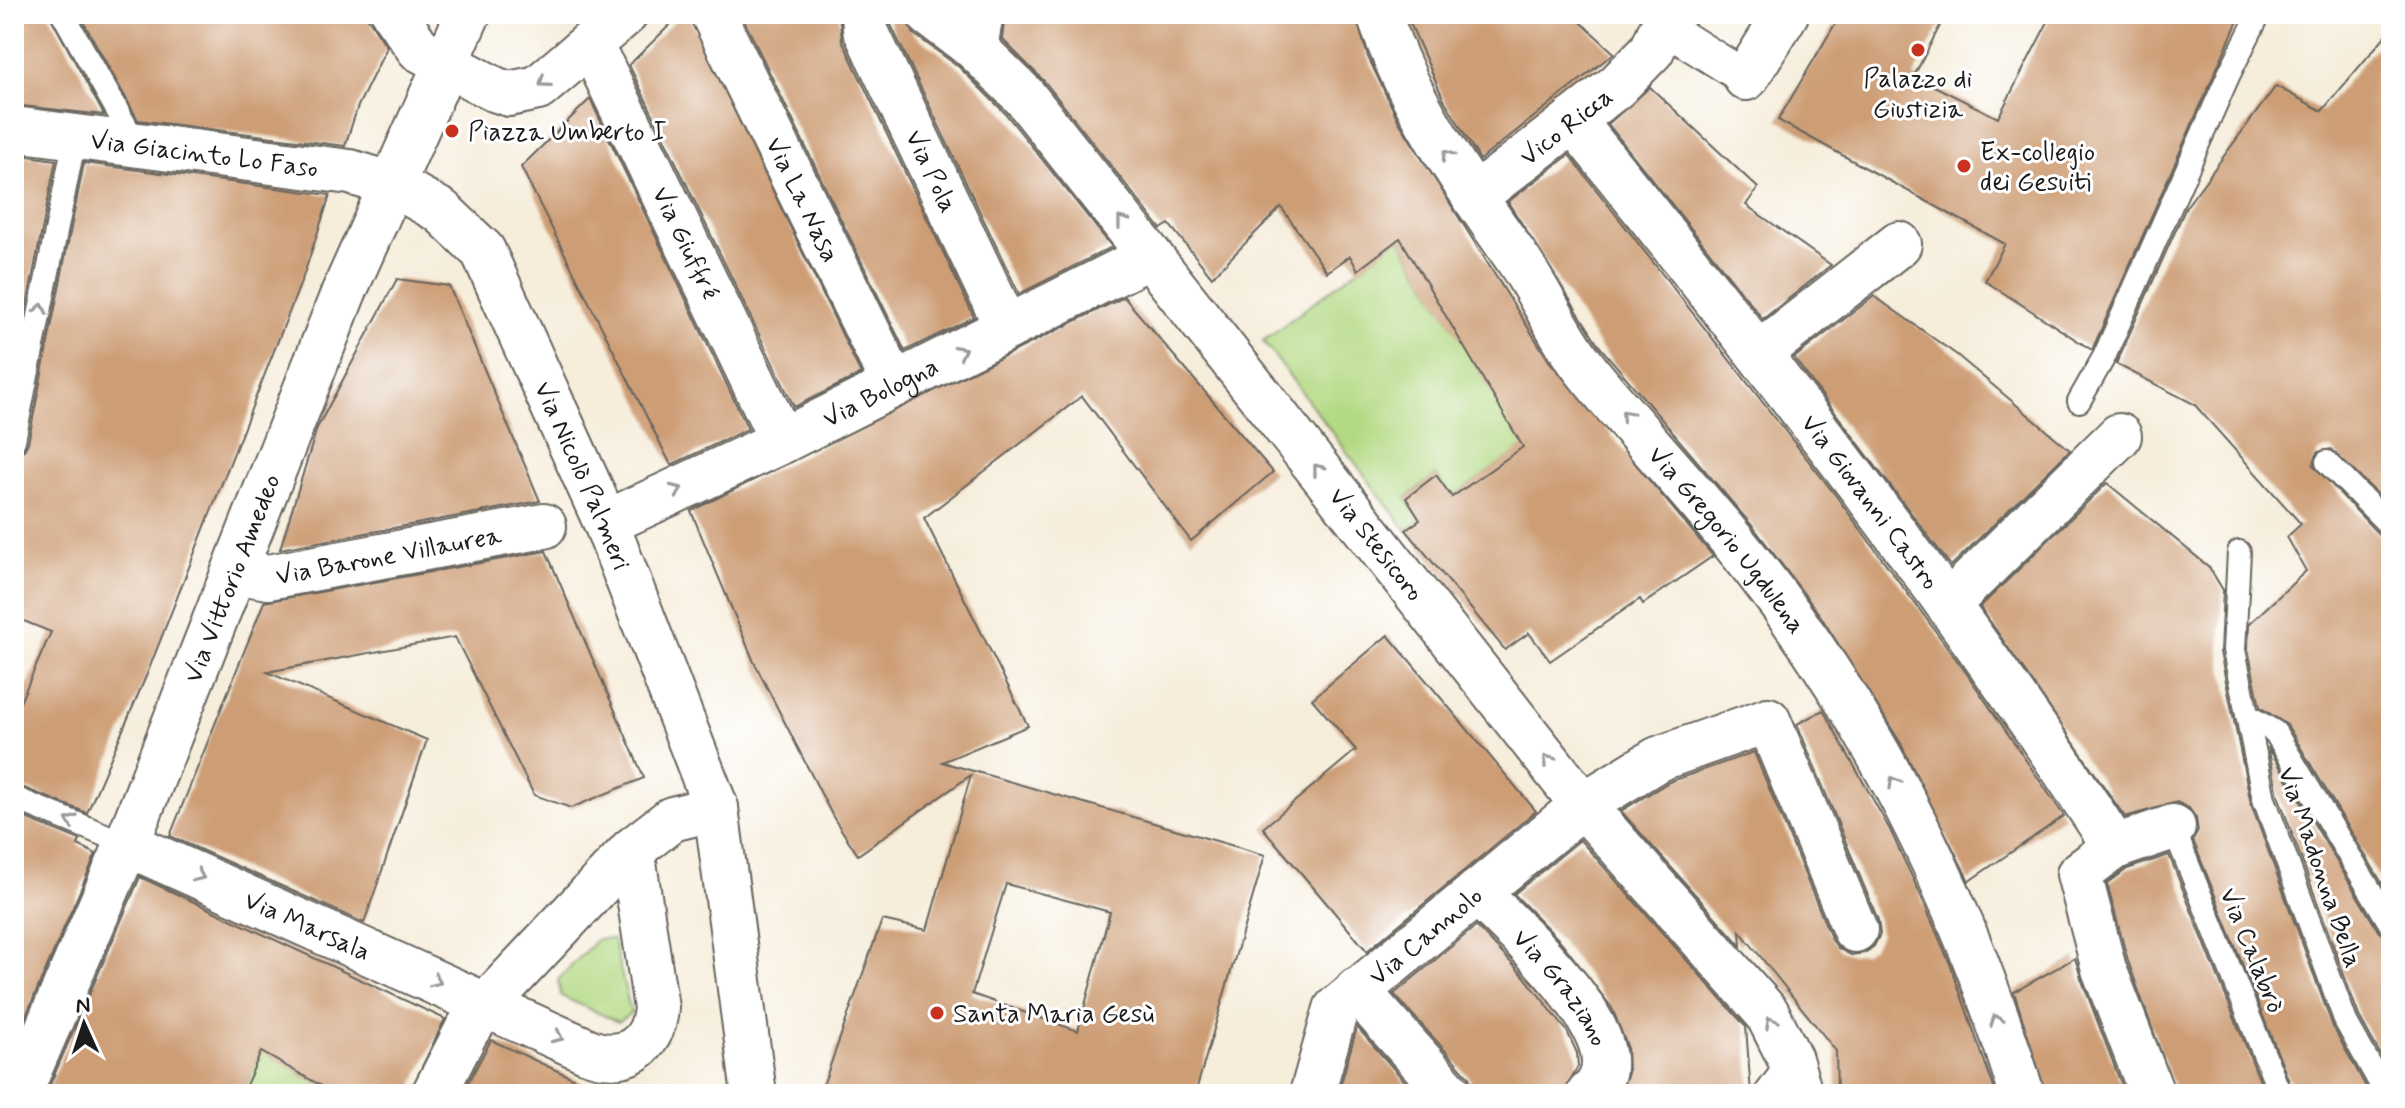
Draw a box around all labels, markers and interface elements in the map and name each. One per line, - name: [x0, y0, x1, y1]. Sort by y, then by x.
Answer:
- marker: Palazzo di Giustizia: [1909, 41, 1927, 59]
- place label: Palazzo di Giustizia: [1864, 63, 1972, 127]
- one-way arrow: [539, 72, 553, 87]
- street label: Vico Ricca: [1513, 80, 1621, 174]
- place label: Piazza Umberto I: [468, 116, 667, 150]
- marker: Piazza Umberto I: [443, 122, 461, 140]
- street label: Via Giacinto Lo Faso: [88, 124, 320, 187]
- street label: Via Pola: [896, 125, 965, 219]
- street label: Via La Nasa: [757, 132, 846, 268]
- place label: Ex-collegio dei Gesuiti: [1980, 136, 2095, 200]
- one-way arrow: [1441, 149, 1457, 164]
- marker: Ex-collegio dei Gesuiti: [1955, 157, 1973, 175]
- street label: Via Giuffré: [643, 181, 726, 305]
- one-way arrow: [1117, 215, 1131, 230]
- one-way arrow: [31, 302, 48, 315]
- one-way arrow: [953, 345, 968, 361]
- street label: Via Bologna: [818, 350, 945, 437]
- street label: Via Nicolò Palmeri: [525, 376, 637, 575]
- street label: Via Giovanni Castro: [1792, 408, 1946, 597]
- one-way arrow: [1621, 409, 1635, 424]
- street label: Via Gregorio Ugdulena: [1639, 439, 1813, 641]
- one-way arrow: [1313, 463, 1327, 478]
- street label: Via Vittorio Amedeo: [177, 469, 290, 688]
- street label: Via Stesicoro: [1320, 481, 1431, 609]
- one-way arrow: [669, 483, 683, 499]
- street label: Via Barone Villaurea: [273, 519, 505, 594]
- one-way arrow: [1544, 754, 1558, 769]
- street label: Via Madonna Bella: [2269, 763, 2369, 973]
- one-way arrow: [1888, 776, 1904, 790]
- one-way arrow: [65, 814, 79, 830]
- one-way arrow: [190, 866, 205, 882]
- street label: Via Cannolo: [1362, 880, 1491, 994]
- street label: Via Calabrò: [2211, 883, 2292, 1018]
- street label: Via Marsala: [239, 884, 375, 970]
- street label: Via Graziano: [1504, 922, 1615, 1051]
- one-way arrow: [428, 972, 442, 988]
- north arrow: [44, 984, 124, 1064]
- text: N: [75, 992, 91, 1020]
- place label: Santa Maria Gesù: [953, 998, 1154, 1032]
- marker: Santa Maria Gesù: [928, 1004, 946, 1022]
- one-way arrow: [1989, 1014, 2006, 1028]
- one-way arrow: [1765, 1016, 1781, 1031]
- one-way arrow: [550, 1027, 564, 1043]

